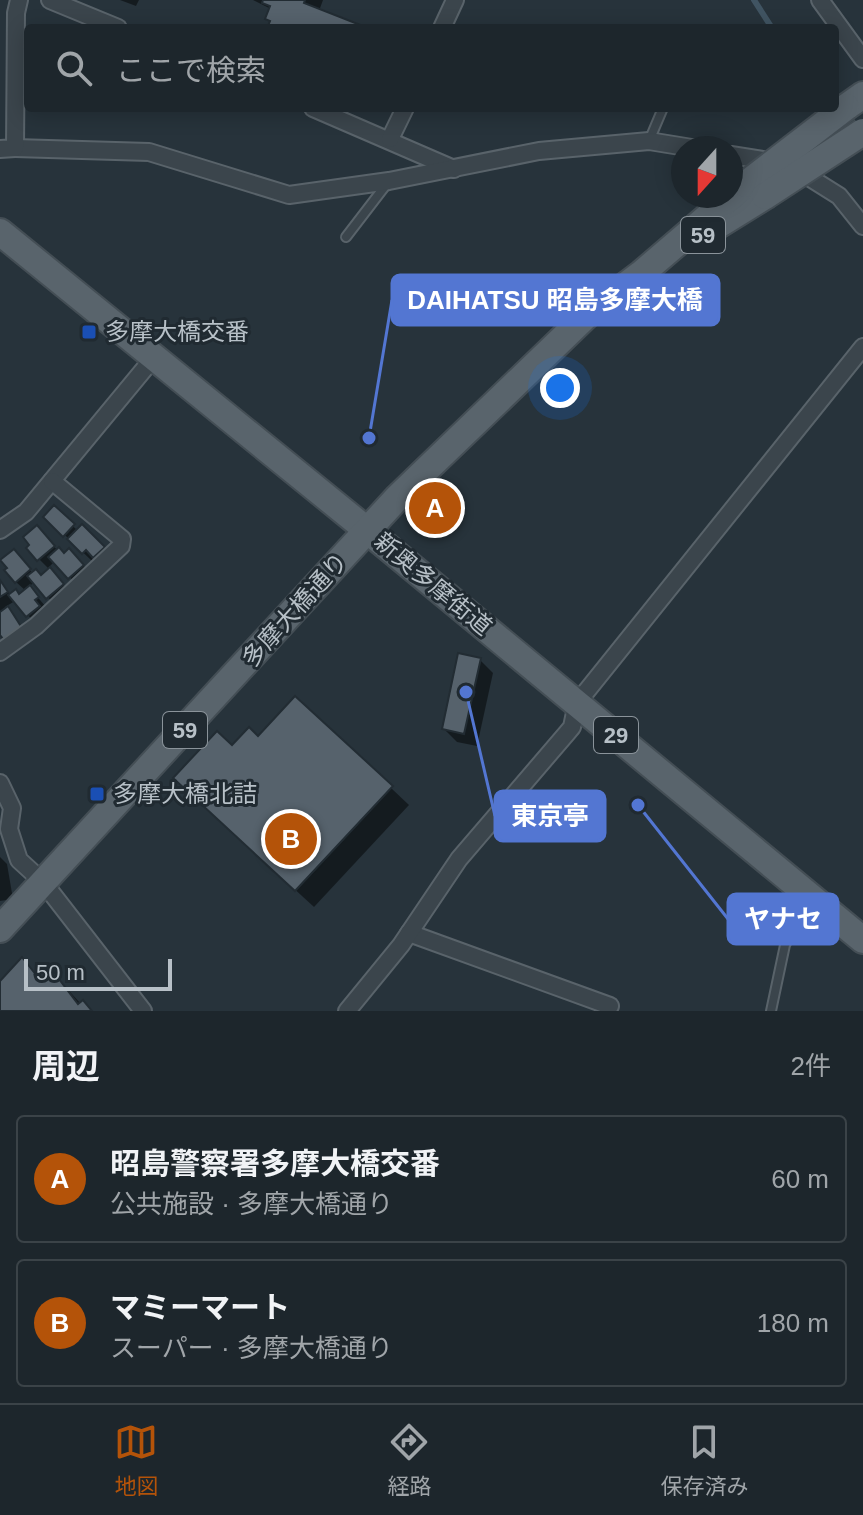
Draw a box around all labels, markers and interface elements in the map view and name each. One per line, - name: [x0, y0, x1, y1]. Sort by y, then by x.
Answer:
- search box: [24, 24, 839, 112]
- icon: search: [52, 46, 96, 90]
- text: ここで検索: [116, 54, 266, 87]
- north arrow: [671, 136, 743, 208]
- road number: 59: [681, 217, 725, 253]
- callout: DAIHATSU 昭島多摩大橋: [392, 275, 719, 325]
- text: DAIHATSU 昭島多摩大橋: [407, 285, 703, 315]
- place label: 多摩大橋交番: [105, 318, 249, 345]
- marker: 多摩大橋交番: [80, 323, 98, 341]
- your location: [540, 368, 580, 408]
- pin: A: [409, 478, 461, 538]
- street label: 新奥多摩街道: [369, 527, 497, 640]
- street label: 多摩大橋通り: [236, 547, 353, 672]
- road number: 59: [163, 712, 207, 748]
- road number: 29: [594, 717, 638, 753]
- place label: 多摩大橋北詰: [113, 780, 257, 807]
- marker: 多摩大橋北詰: [88, 785, 106, 803]
- callout: 東京亭: [495, 791, 605, 841]
- text: 東京亭: [511, 801, 589, 831]
- pin: B: [265, 809, 317, 869]
- callout: ヤナセ: [728, 894, 838, 944]
- text: ヤナセ: [744, 904, 822, 934]
- scale bar: [24, 955, 172, 991]
- text: 50 m: [36, 960, 85, 985]
- text: 周辺: [32, 1047, 100, 1085]
- text: 2件: [791, 1051, 831, 1081]
- text: 昭島警察署多摩大橋交番: [110, 1147, 440, 1180]
- text: A: [51, 1164, 69, 1194]
- text: 60 m: [771, 1164, 829, 1194]
- text: 公共施設 · 多摩大橋通り: [110, 1189, 393, 1219]
- text: マミーマート: [110, 1291, 290, 1324]
- text: B: [51, 1308, 69, 1338]
- text: 180 m: [757, 1308, 829, 1338]
- text: スーパー · 多摩大橋通り: [110, 1333, 393, 1363]
- tab: 地図: [114, 1420, 159, 1500]
- tab: 経路: [387, 1420, 432, 1500]
- tab: 保存済み: [660, 1420, 749, 1500]

